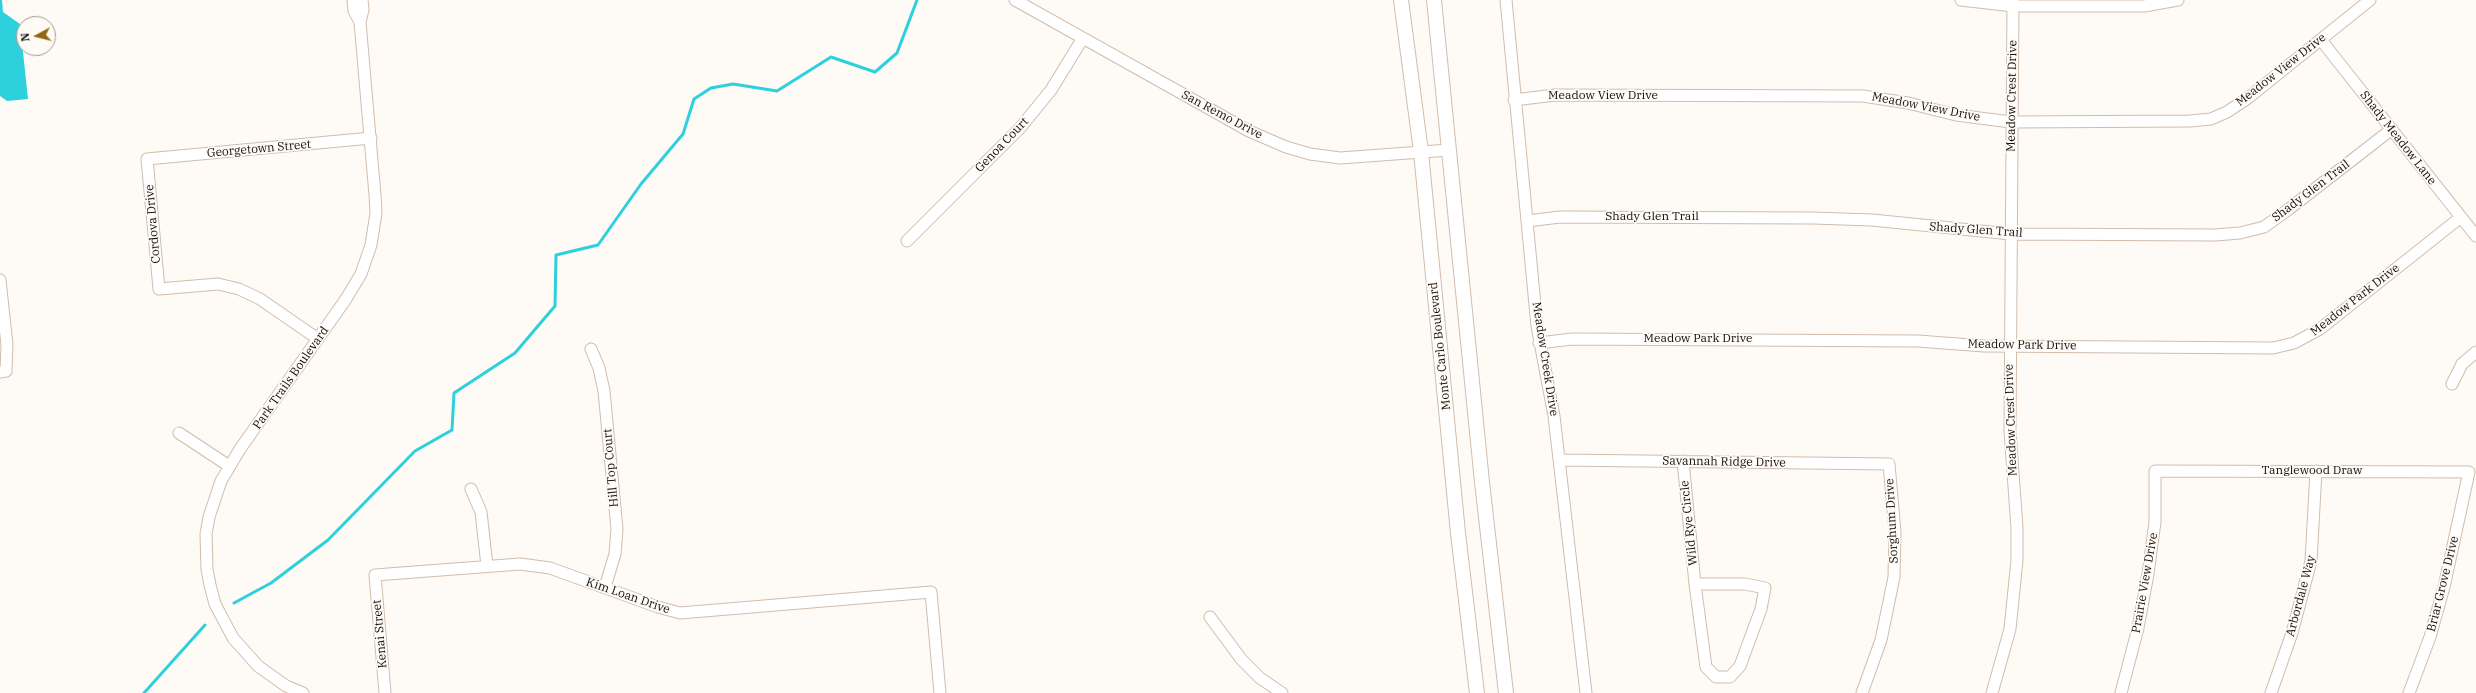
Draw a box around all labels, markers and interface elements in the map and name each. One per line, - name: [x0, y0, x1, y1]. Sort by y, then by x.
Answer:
- north arrow: [16, 16, 56, 56]
- street label: Meadow View Drive: [2233, 30, 2329, 110]
- text: N: [18, 32, 33, 43]
- street label: Meadow Crest Drive: [2004, 40, 2020, 152]
- street label: San Remo Drive: [1179, 88, 1265, 142]
- street label: Shady Meadow Lane: [2357, 88, 2439, 188]
- street label: Meadow View Drive: [1548, 89, 1658, 103]
- street label: Meadow View Drive: [1871, 89, 1981, 125]
- street label: Genoa Court: [972, 115, 1032, 175]
- street label: Georgetown Street: [206, 137, 312, 161]
- street label: Shady Glen Trail: [2269, 157, 2353, 225]
- street label: Cordova Drive: [142, 184, 164, 264]
- street label: Shady Glen Trail: [1605, 210, 1699, 224]
- street label: Shady Glen Trail: [1929, 220, 2023, 240]
- street label: Meadow Park Drive: [2308, 261, 2402, 339]
- street label: Monte Carlo Boulevard: [1426, 281, 1454, 411]
- street label: Meadow Creek Drive: [1529, 301, 1561, 417]
- street label: Park Trails Boulevard: [250, 324, 332, 432]
- street label: Meadow Park Drive: [1644, 332, 1752, 346]
- street label: Meadow Park Drive: [1967, 337, 2077, 353]
- street label: Meadow Crest Drive: [2002, 364, 2020, 476]
- street label: Hill Top Court: [600, 428, 622, 508]
- street label: Savannah Ridge Drive: [1662, 454, 1786, 470]
- street label: Tanglewood Draw: [2262, 464, 2362, 478]
- street label: Sorghum Drive: [1883, 478, 1901, 564]
- street label: Wild Rye Circle: [1677, 480, 1701, 566]
- street label: Prairie View Drive: [2129, 532, 2161, 634]
- street label: Briar Grove Drive: [2424, 535, 2462, 633]
- street label: Arbordale Way: [2283, 554, 2319, 638]
- street label: Kim Loan Drive: [584, 575, 672, 617]
- street label: Kenai Street: [370, 599, 390, 669]

